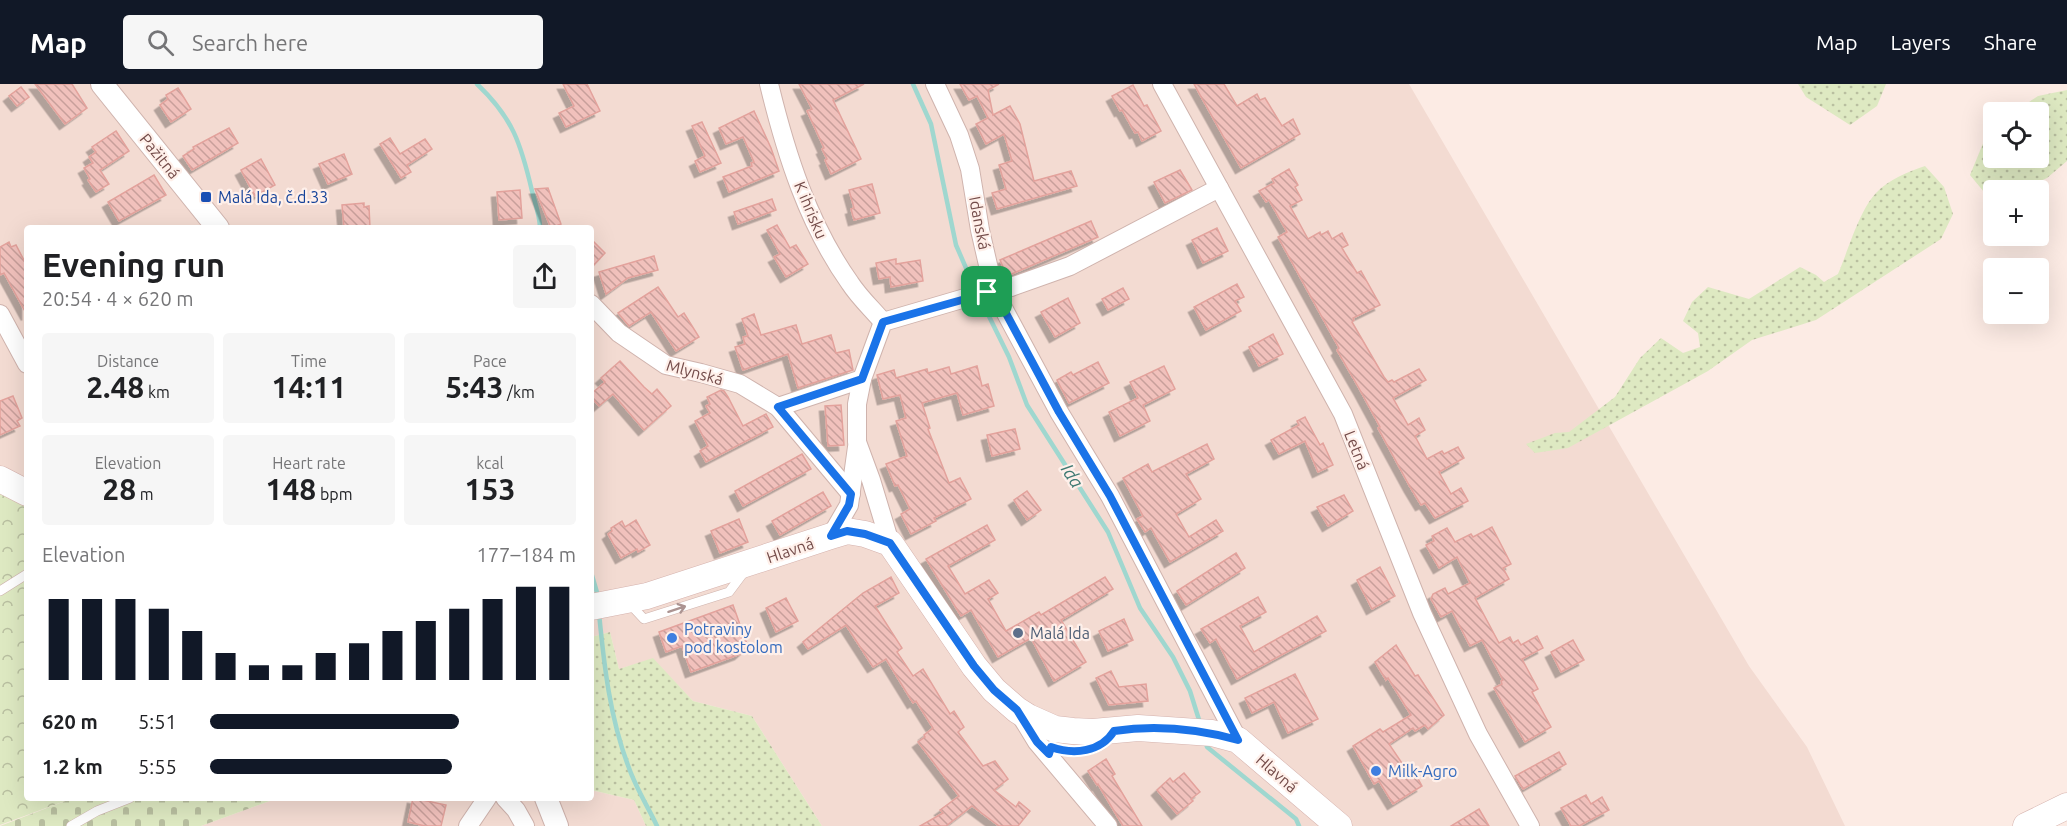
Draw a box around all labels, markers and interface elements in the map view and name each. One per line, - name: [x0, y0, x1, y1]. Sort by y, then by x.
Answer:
- search box: [123, 15, 543, 69]
- icon: search: [144, 26, 177, 59]
- text: Map: [30, 27, 87, 58]
- text: Search here: [192, 30, 308, 55]
- text: Map: [1816, 30, 1857, 54]
- text: Layers: [1890, 30, 1951, 54]
- text: Share: [1984, 30, 2037, 54]
- map controls: [1983, 102, 2049, 324]
- button: locate: [1983, 102, 2049, 168]
- street label: Pažitná: [136, 130, 184, 182]
- street label: K ihrisku: [791, 179, 831, 241]
- button: +: [1983, 180, 2049, 246]
- place label: Malá Ida, č.d.33: [218, 188, 328, 206]
- marker: Malá Ida, č.d.33: [199, 190, 213, 204]
- street label: Idanská: [966, 195, 994, 251]
- button: share: [513, 245, 576, 308]
- text: Evening run: [42, 246, 225, 283]
- button: −: [1983, 258, 2049, 324]
- pin: [961, 266, 1012, 317]
- icon: arrive: [970, 275, 1003, 308]
- text: 20:54 · 4 × 620 m: [42, 287, 194, 310]
- text: Distance: [97, 352, 159, 370]
- text: Time: [291, 352, 327, 370]
- text: Pace: [473, 352, 507, 370]
- street label: Mlynská: [665, 356, 725, 388]
- text: 2.48: [86, 370, 144, 404]
- text: 14:11: [271, 370, 347, 404]
- text: 5:43: [445, 370, 503, 404]
- text: km: [144, 383, 170, 401]
- text: /km: [503, 383, 535, 401]
- street label: Letná: [1341, 428, 1373, 472]
- text: Elevation: [95, 454, 161, 472]
- text: Heart rate: [272, 454, 346, 472]
- text: kcal: [476, 454, 504, 472]
- water label: Ida: [1058, 460, 1088, 491]
- text: 28: [102, 472, 136, 506]
- text: 148: [266, 472, 316, 506]
- text: 153: [465, 472, 515, 506]
- text: m: [136, 485, 154, 503]
- text: bpm: [316, 485, 352, 503]
- street label: Hlavná: [764, 534, 816, 566]
- text: Elevation: [42, 543, 125, 566]
- text: 177–184 m: [477, 543, 576, 566]
- one-way arrow: [667, 603, 686, 614]
- place label: Potraviny pod kostolom: [684, 620, 783, 656]
- place label: Malá Ida: [1030, 624, 1090, 642]
- marker: Malá Ida: [1011, 626, 1025, 640]
- marker: Potraviny pod kostolom: [665, 631, 679, 645]
- text: 620 m: [42, 710, 98, 733]
- text: 5:51: [138, 710, 177, 733]
- street label: Hlavná: [1253, 750, 1301, 796]
- text: 1.2 km: [42, 755, 103, 778]
- text: 5:55: [138, 755, 177, 778]
- place label: Milk-Agro: [1388, 762, 1457, 780]
- marker: Milk-Agro: [1369, 764, 1383, 778]

